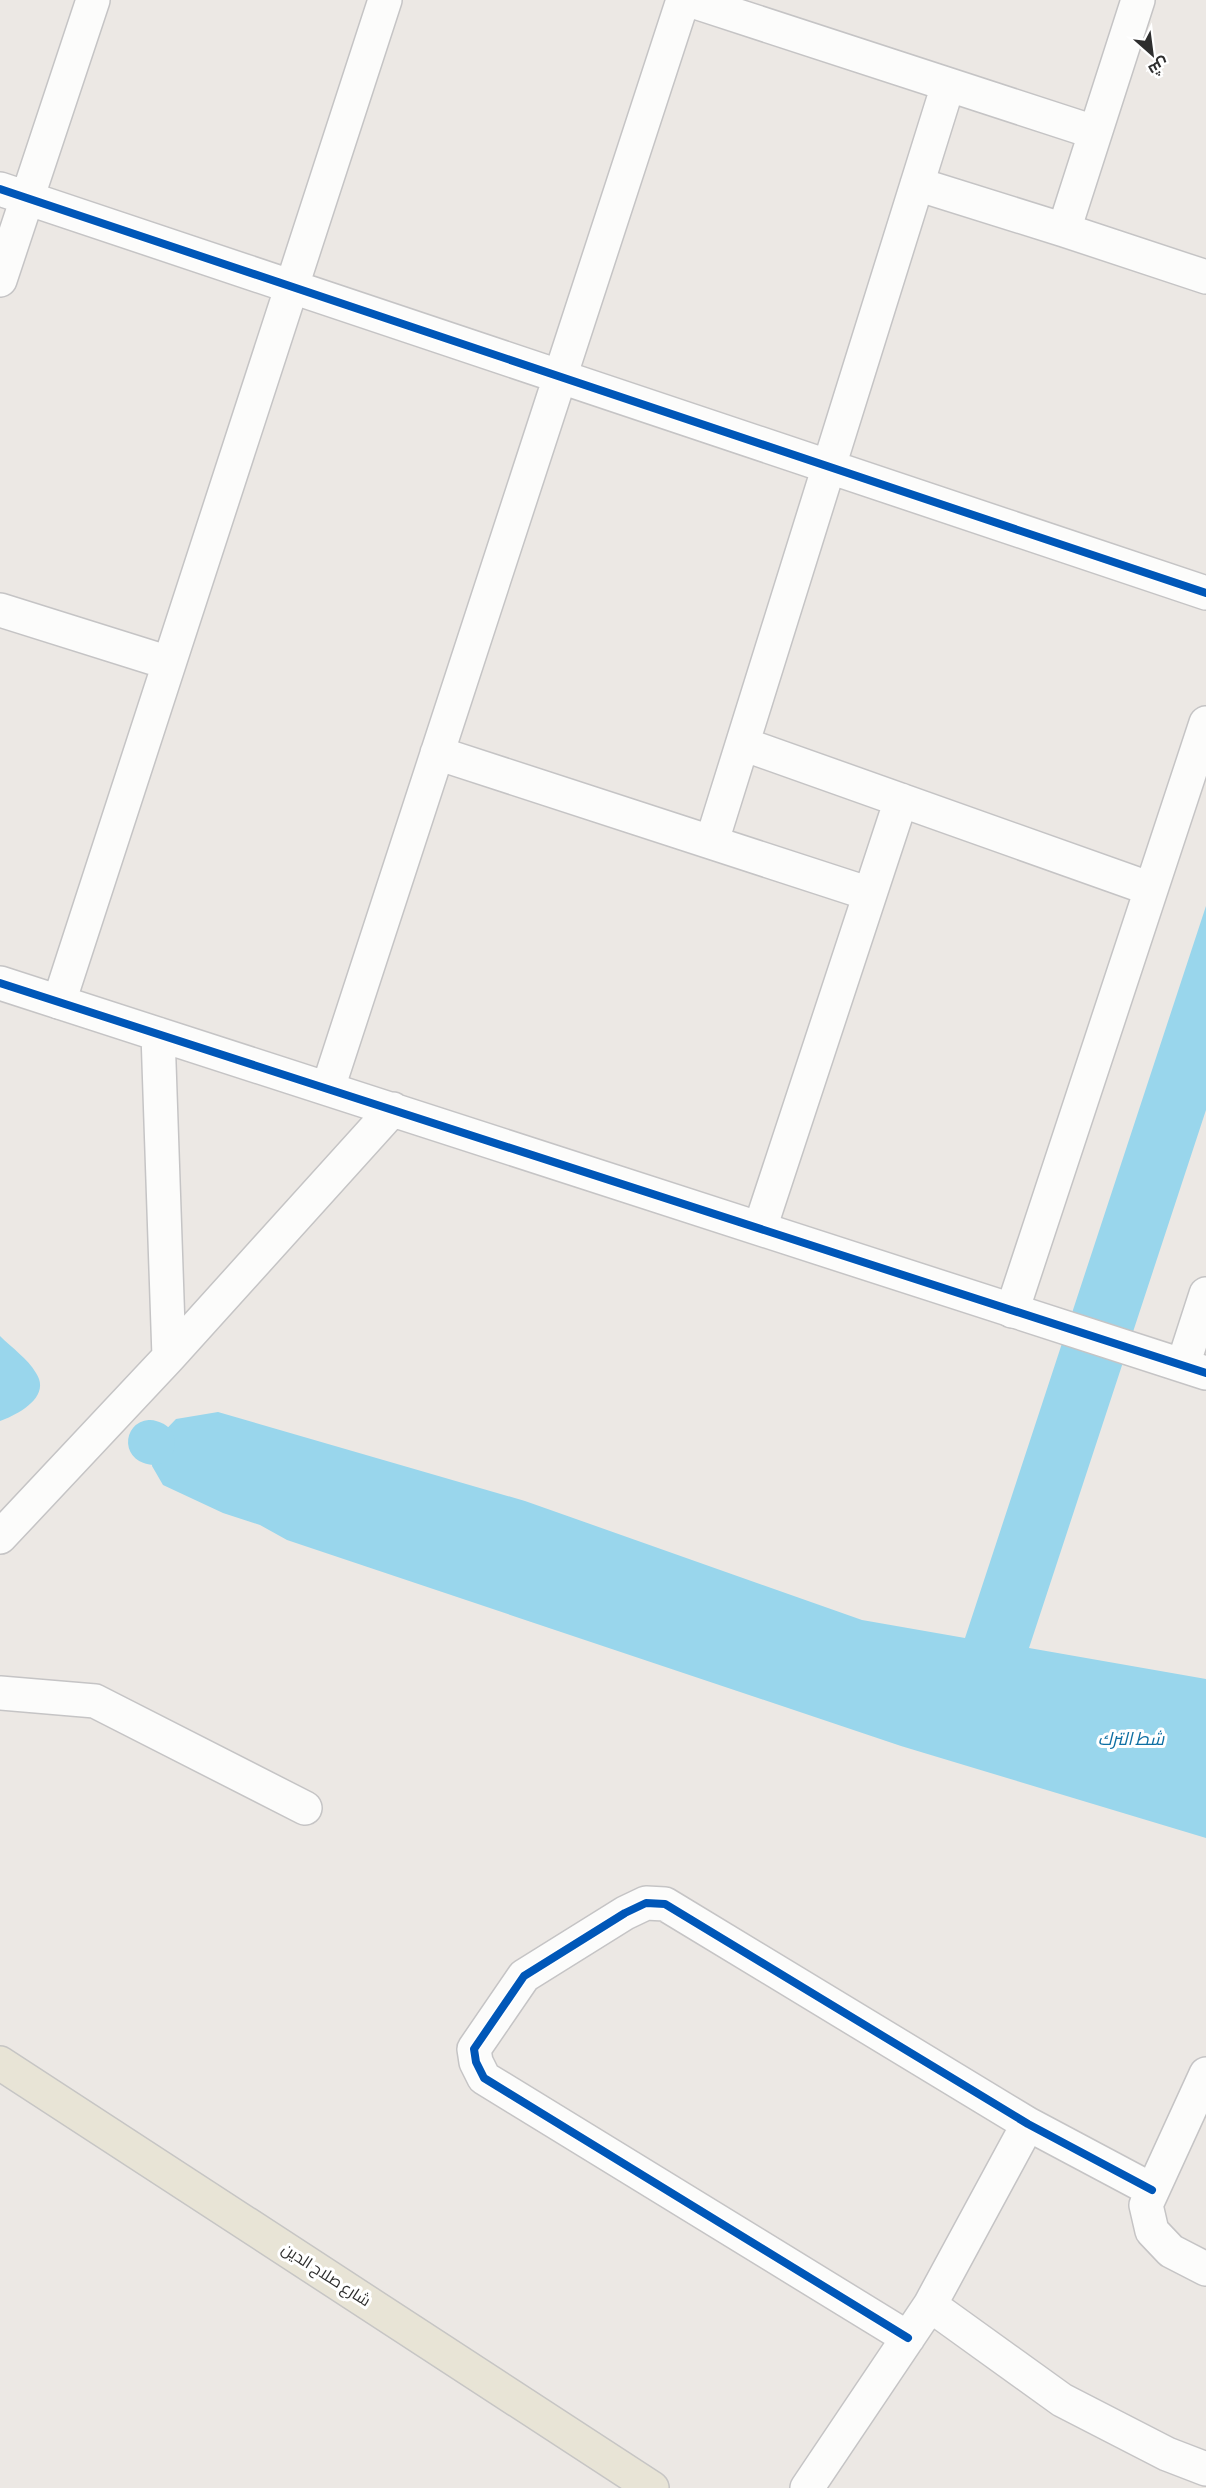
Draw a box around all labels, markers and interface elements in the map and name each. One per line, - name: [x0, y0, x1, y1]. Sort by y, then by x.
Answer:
- north arrow: [1122, 24, 1182, 84]
- text: ش: [1145, 54, 1172, 79]
- water label: شط الترك: [1098, 1730, 1165, 1749]
- street label: شارع صلاح الدين: [277, 2240, 374, 2312]

